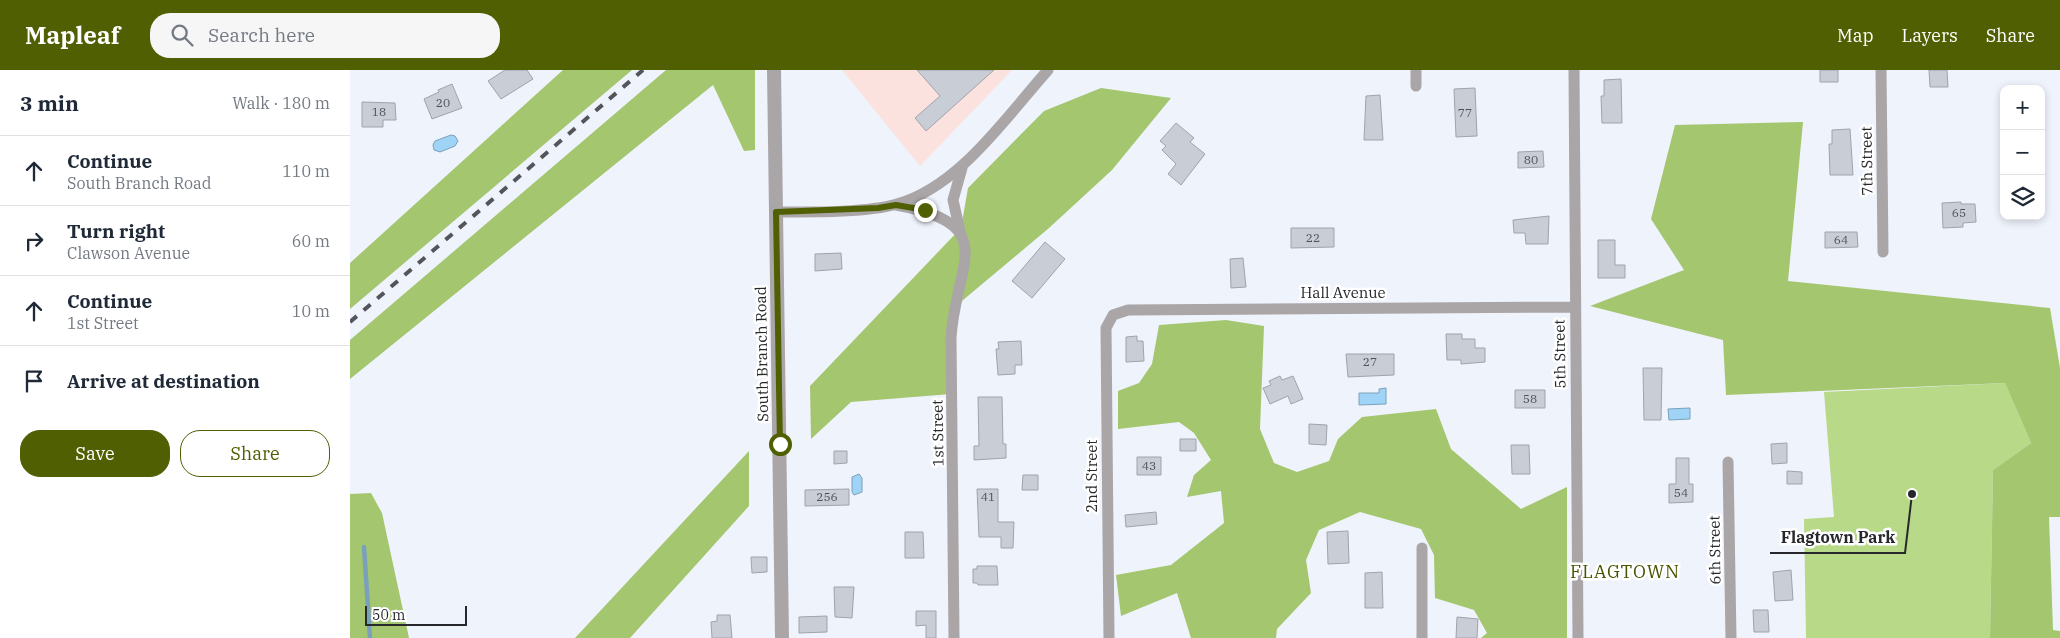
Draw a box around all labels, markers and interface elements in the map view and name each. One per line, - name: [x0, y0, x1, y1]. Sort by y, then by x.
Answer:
- search box: [150, 13, 500, 58]
- text: Mapleaf: [25, 19, 120, 51]
- icon: search: [168, 21, 196, 49]
- text: Search here: [208, 23, 315, 47]
- text: Map: [1837, 24, 1874, 47]
- text: Layers: [1902, 24, 1958, 47]
- text: Share: [1986, 24, 2035, 47]
- map controls: [2000, 85, 2045, 220]
- button: +: [2000, 85, 2045, 130]
- text: 3 min: [20, 89, 79, 117]
- text: Walk · 180 m: [232, 93, 330, 113]
- house number: 20: [436, 95, 450, 110]
- house number: 18: [372, 104, 386, 119]
- house number: 77: [1458, 105, 1472, 120]
- street label: 7th Street: [1856, 126, 1877, 196]
- button: −: [2000, 130, 2045, 175]
- text: Continue: [67, 149, 152, 173]
- house number: 80: [1524, 152, 1538, 167]
- icon: ahead: [20, 157, 48, 185]
- text: 110 m: [282, 161, 330, 181]
- text: South Branch Road: [67, 173, 212, 193]
- button: layers: [2000, 175, 2045, 220]
- route end: [914, 199, 937, 222]
- house number: 65: [1952, 205, 1966, 220]
- text: Turn right: [67, 219, 165, 243]
- icon: right: [20, 227, 48, 255]
- house number: 22: [1306, 230, 1320, 245]
- text: 60 m: [292, 231, 330, 251]
- house number: 64: [1834, 232, 1848, 247]
- text: Clawson Avenue: [67, 243, 190, 263]
- street label: Hall Avenue: [1300, 283, 1386, 302]
- street label: South Branch Road: [751, 286, 772, 422]
- text: Continue: [67, 289, 152, 313]
- icon: ahead: [20, 297, 48, 325]
- text: 10 m: [292, 301, 330, 321]
- text: 1st Street: [67, 313, 139, 333]
- street label: 5th Street: [1549, 319, 1570, 389]
- house number: 27: [1363, 354, 1377, 369]
- icon: arrive: [20, 367, 48, 395]
- text: Arrive at destination: [67, 369, 260, 393]
- house number: 58: [1523, 391, 1537, 406]
- street label: 1st Street: [927, 399, 948, 467]
- button: Save: [20, 430, 170, 477]
- button: Share: [180, 430, 330, 477]
- route start: [769, 433, 792, 456]
- street label: 2nd Street: [1082, 439, 1101, 513]
- house number: 43: [1142, 458, 1156, 473]
- house number: 54: [1674, 485, 1688, 500]
- house number: 256: [816, 489, 838, 504]
- house number: 41: [981, 489, 995, 504]
- street label: 6th Street: [1704, 515, 1725, 585]
- callout: Flagtown Park: [1770, 522, 1905, 553]
- text: Flagtown Park: [1781, 527, 1895, 547]
- district label: FLAGTOWN: [1570, 560, 1680, 583]
- scale bar: [365, 603, 468, 626]
- text: 50 m: [372, 606, 405, 624]

